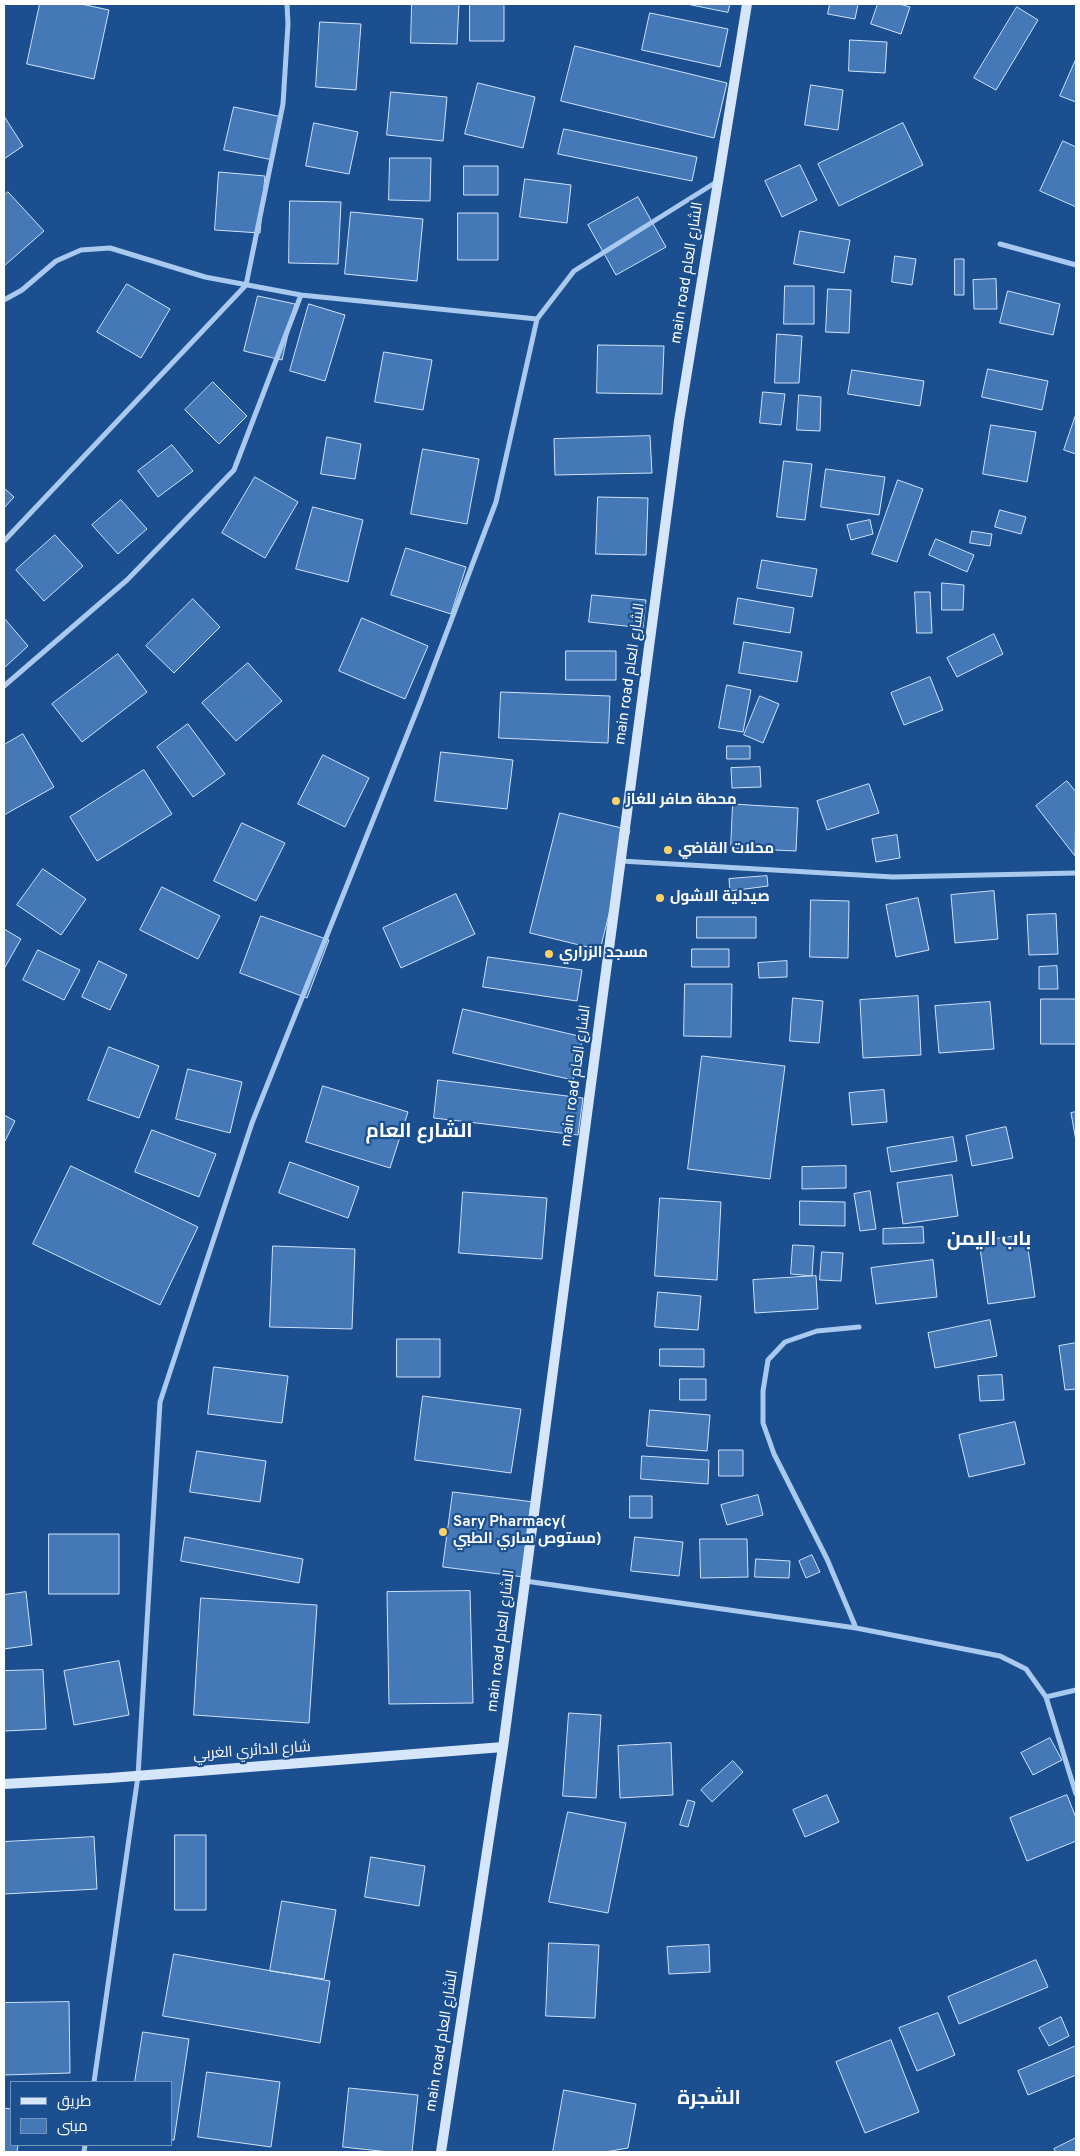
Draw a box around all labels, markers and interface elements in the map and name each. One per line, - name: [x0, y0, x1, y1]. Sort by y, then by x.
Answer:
- street label: main road الشارع العام: [668, 201, 708, 345]
- street label: main road الشارع العام: [612, 602, 650, 746]
- place label: محطة صافر للغاز: [626, 792, 737, 810]
- marker: محطة صافر للغاز: [610, 795, 622, 807]
- place label: محلات القاضي: [678, 841, 774, 859]
- marker: محلات القاضي: [662, 844, 674, 856]
- place label: صيدلية الاشول: [670, 889, 770, 907]
- marker: صيدلية الاشول: [654, 892, 666, 904]
- place label: مسجد الزراري: [559, 945, 648, 963]
- marker: مسجد الزراري: [543, 948, 555, 960]
- street label: main road الشارع العام: [558, 1004, 596, 1148]
- district label: الشارع العام: [365, 1121, 473, 1145]
- district label: باب اليمن: [947, 1229, 1031, 1253]
- place label: Sary Pharmacy( مستوص ساري الطبي): [453, 1514, 601, 1549]
- marker: Sary Pharmacy( مستوص ساري الطبي): [437, 1526, 449, 1538]
- street label: main road الشارع العام: [484, 1569, 520, 1713]
- street label: شارع الدائري الغربي: [193, 1739, 311, 1765]
- street label: main road الشارع العام: [423, 1969, 463, 2113]
- legend: [10, 2081, 172, 2146]
- district label: الشجرة: [677, 2088, 741, 2112]
- text: طريق: [57, 2093, 91, 2112]
- text: مبنى: [57, 2118, 88, 2137]

